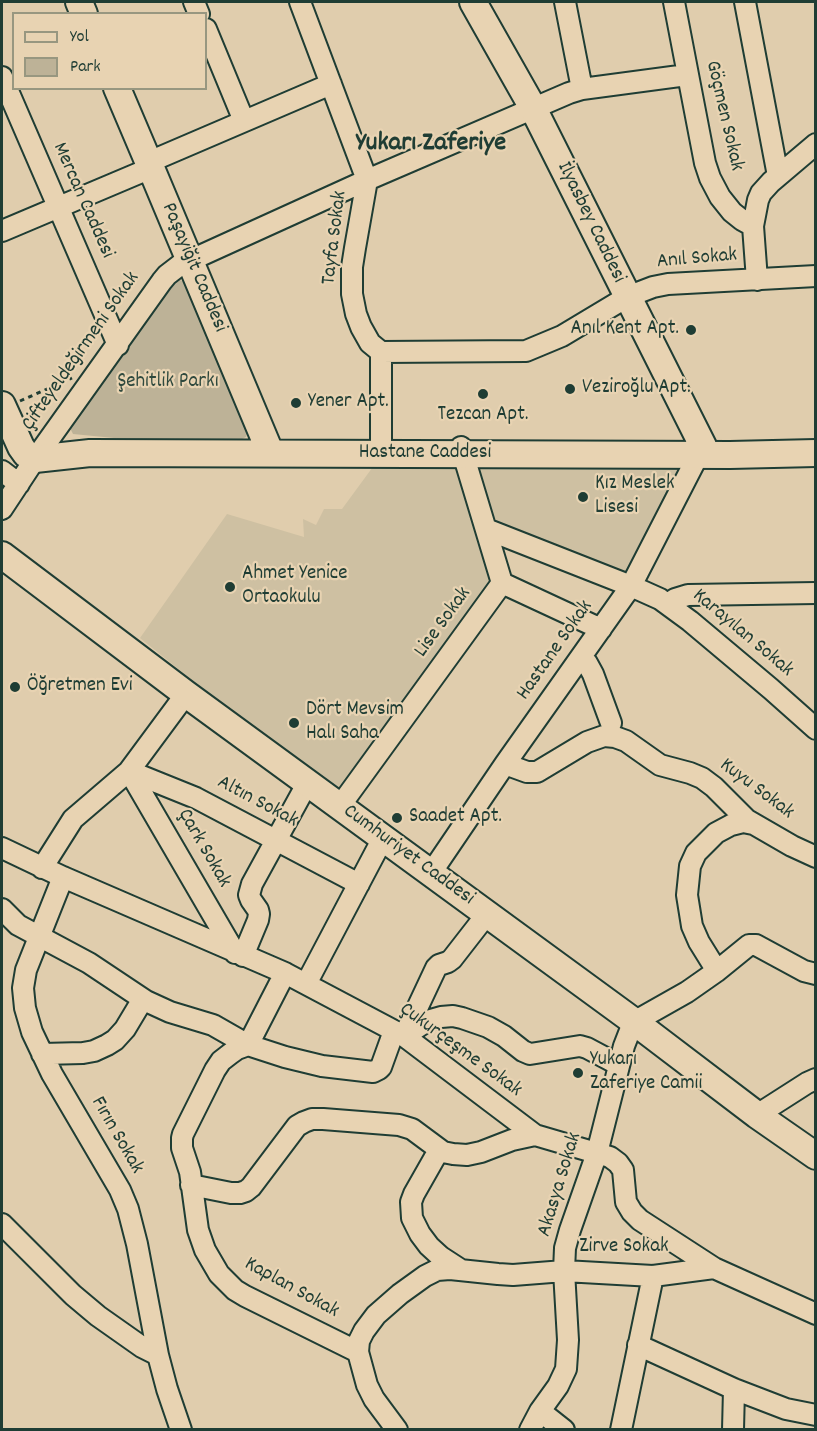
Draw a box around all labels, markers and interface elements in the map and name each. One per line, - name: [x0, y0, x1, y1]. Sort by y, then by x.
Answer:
- legend: [12, 12, 207, 90]
- text: Yol: [70, 25, 89, 50]
- text: Park: [70, 55, 101, 80]
- street label: Göçmen Sokak: [698, 58, 748, 174]
- district label: Yukarı Zaferiye: [356, 129, 506, 161]
- street label: Mercan Caddesi: [45, 139, 119, 263]
- street label: İlyasbey Caddesi: [550, 158, 630, 288]
- street label: Tayfa Sokak: [318, 190, 354, 286]
- street label: Paşayiğit Caddesi: [154, 200, 232, 336]
- street label: Anıl Sokak: [656, 244, 738, 276]
- street label: Çifteyeldeğirmeni Sokak: [18, 268, 146, 436]
- place label: Anıl Kent Apt.: [571, 317, 679, 343]
- marker: Anıl Kent Apt.: [684, 323, 698, 337]
- park label: Şehitlik Parkı: [118, 370, 218, 396]
- place label: Veziroğlu Apt.: [582, 376, 691, 402]
- marker: Veziroğlu Apt.: [563, 382, 577, 396]
- marker: Tezcan Apt.: [476, 387, 490, 401]
- place label: Yener Apt.: [308, 390, 389, 416]
- marker: Yener Apt.: [289, 396, 303, 410]
- place label: Tezcan Apt.: [438, 403, 528, 429]
- street label: Hastane Caddesi: [359, 441, 491, 467]
- place label: Kız Meslek Lisesi: [595, 472, 675, 522]
- marker: Kız Meslek Lisesi: [576, 490, 590, 504]
- place label: Ahmet Yenice Ortaokulu: [242, 562, 347, 612]
- marker: Ahmet Yenice Ortaokulu: [223, 580, 237, 594]
- street label: Lise Sokak: [410, 583, 478, 663]
- street label: Karayılan Sokak: [686, 584, 798, 684]
- street label: Hastane Sokak: [512, 596, 600, 706]
- place label: Öğretmen Evi: [27, 674, 133, 700]
- marker: Öğretmen Evi: [8, 680, 22, 694]
- place label: Dört Mevsim Halı Saha: [306, 698, 404, 748]
- marker: Dört Mevsim Halı Saha: [287, 716, 301, 730]
- street label: Kuyu Sokak: [714, 754, 798, 826]
- street label: Altın Sokak: [212, 771, 302, 835]
- street label: Cumhuriyet Caddesi: [337, 800, 479, 912]
- street label: Çark Sokak: [170, 805, 236, 893]
- place label: Saadet Apt.: [409, 805, 502, 831]
- marker: Saadet Apt.: [390, 811, 404, 825]
- street label: Çukurçeşme Sokak: [394, 998, 526, 1104]
- place label: Yukarı Zaferiye Camii: [590, 1048, 702, 1098]
- marker: Yukarı Zaferiye Camii: [571, 1066, 585, 1080]
- street label: Fırın Sokak: [84, 1093, 148, 1179]
- street label: Akasya Sokak: [533, 1130, 589, 1240]
- street label: Zirve Sokak: [579, 1235, 669, 1261]
- street label: Kaplan Sokak: [239, 1253, 343, 1325]

